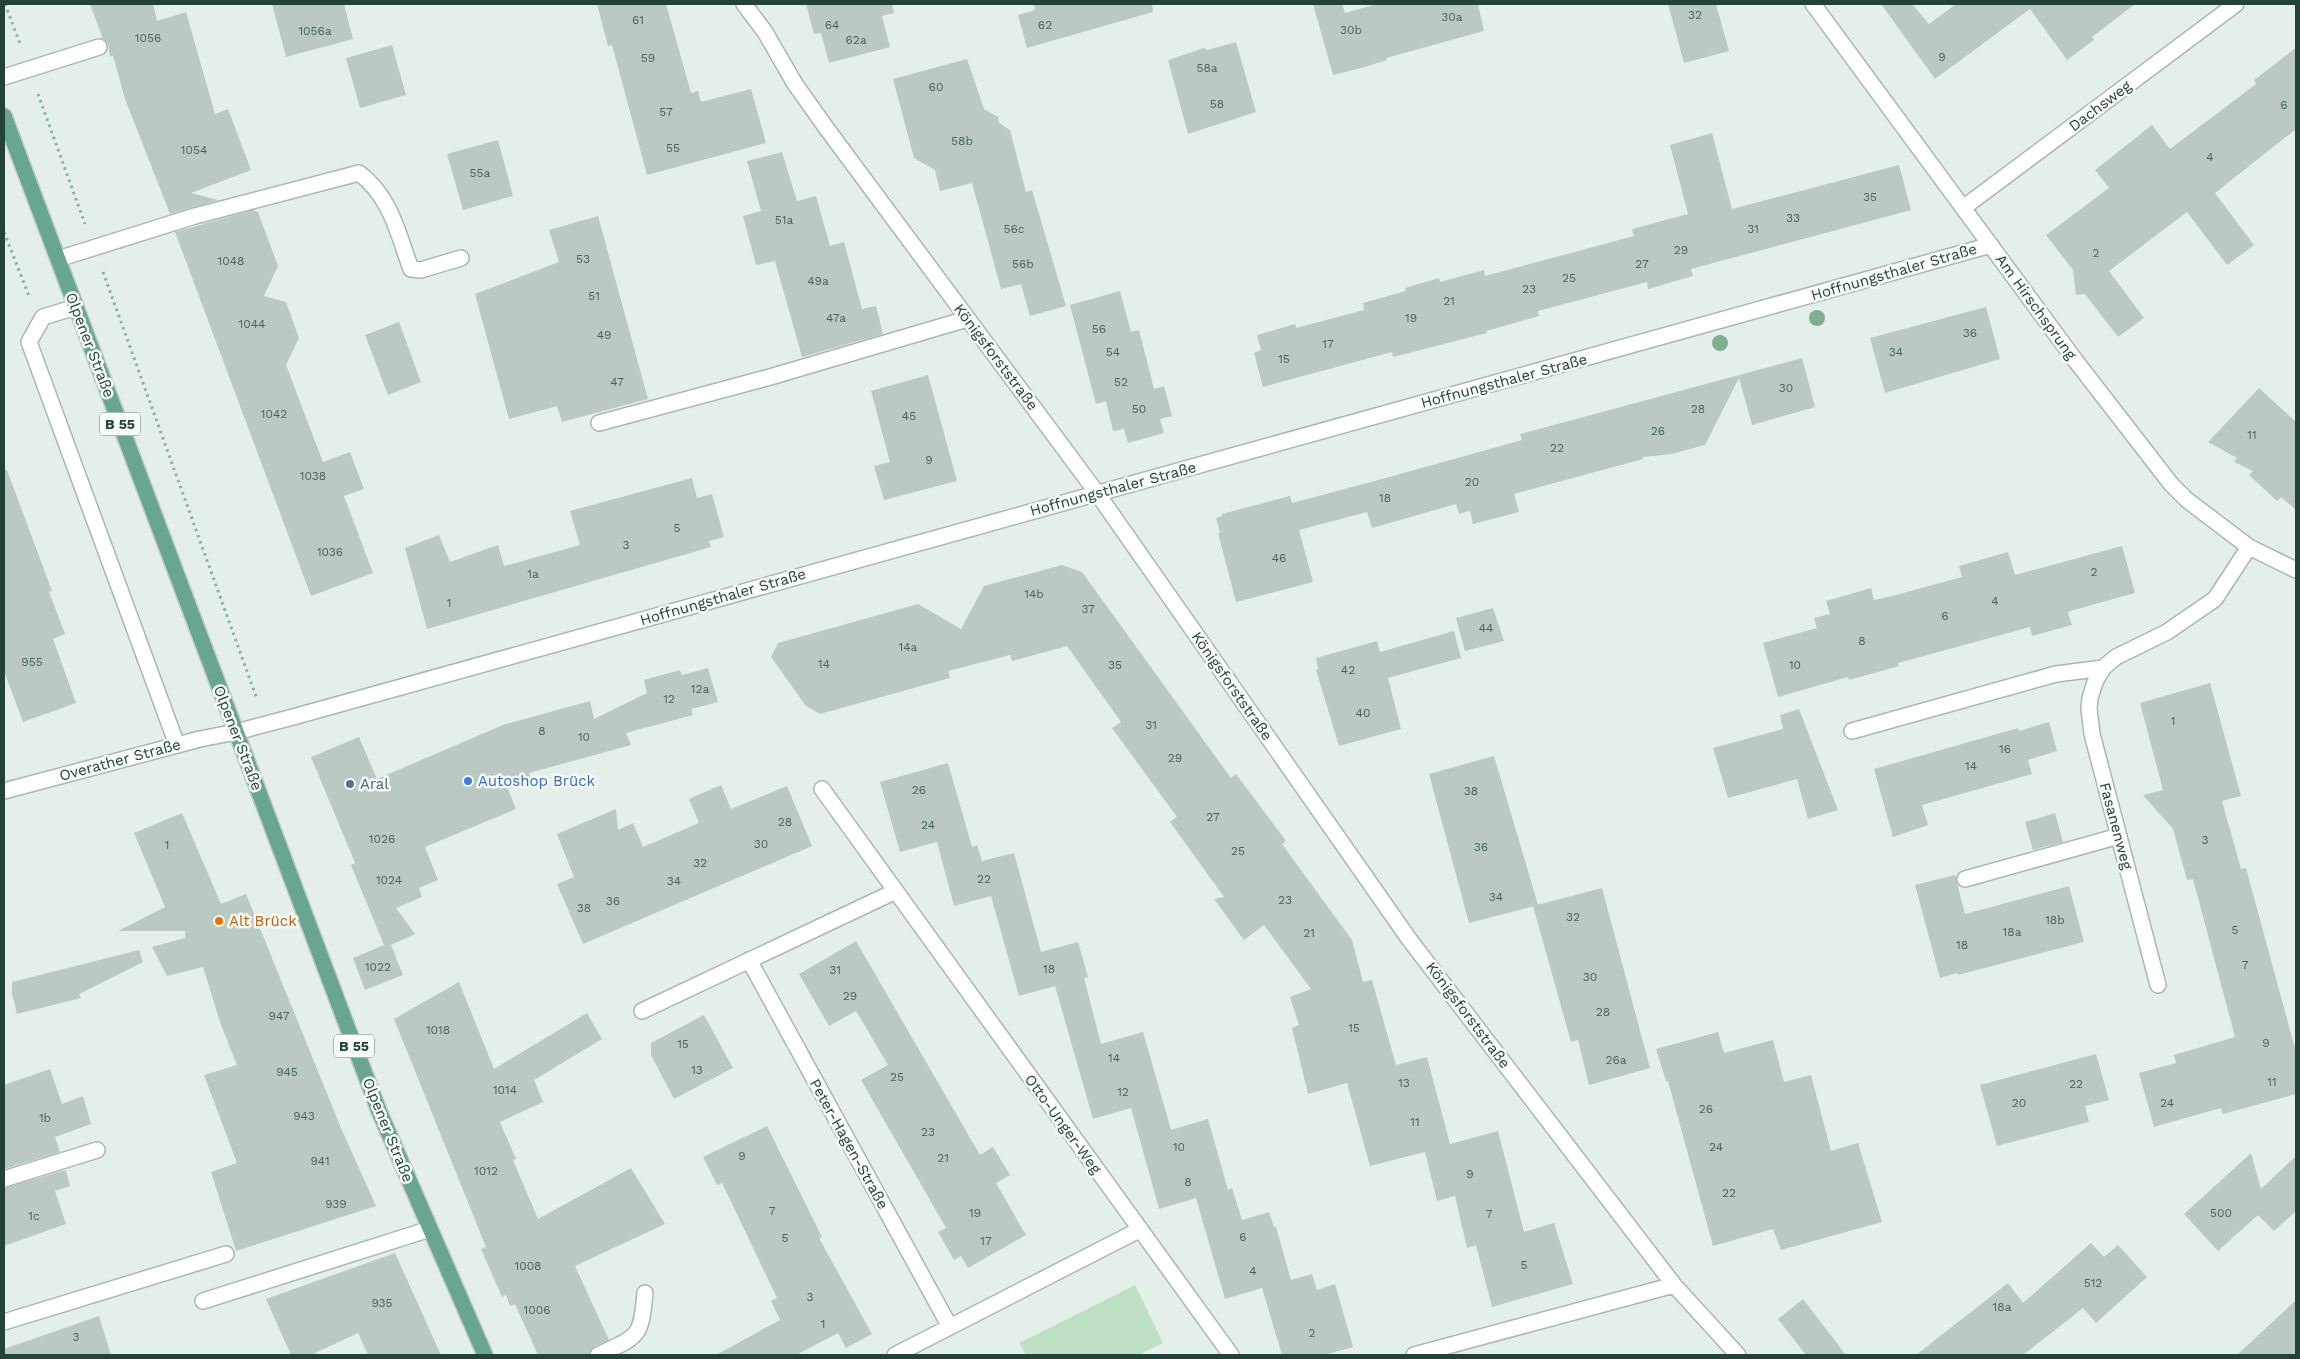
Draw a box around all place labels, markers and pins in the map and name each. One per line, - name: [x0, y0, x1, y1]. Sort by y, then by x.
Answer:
- place label: Autoshop Brück: [478, 772, 596, 790]
- place label: Aral: [360, 775, 389, 793]
- marker: Autoshop Brück: [462, 775, 474, 787]
- marker: Aral: [344, 778, 356, 790]
- place label: Alt Brück: [229, 912, 297, 930]
- marker: Alt Brück: [213, 915, 225, 927]

